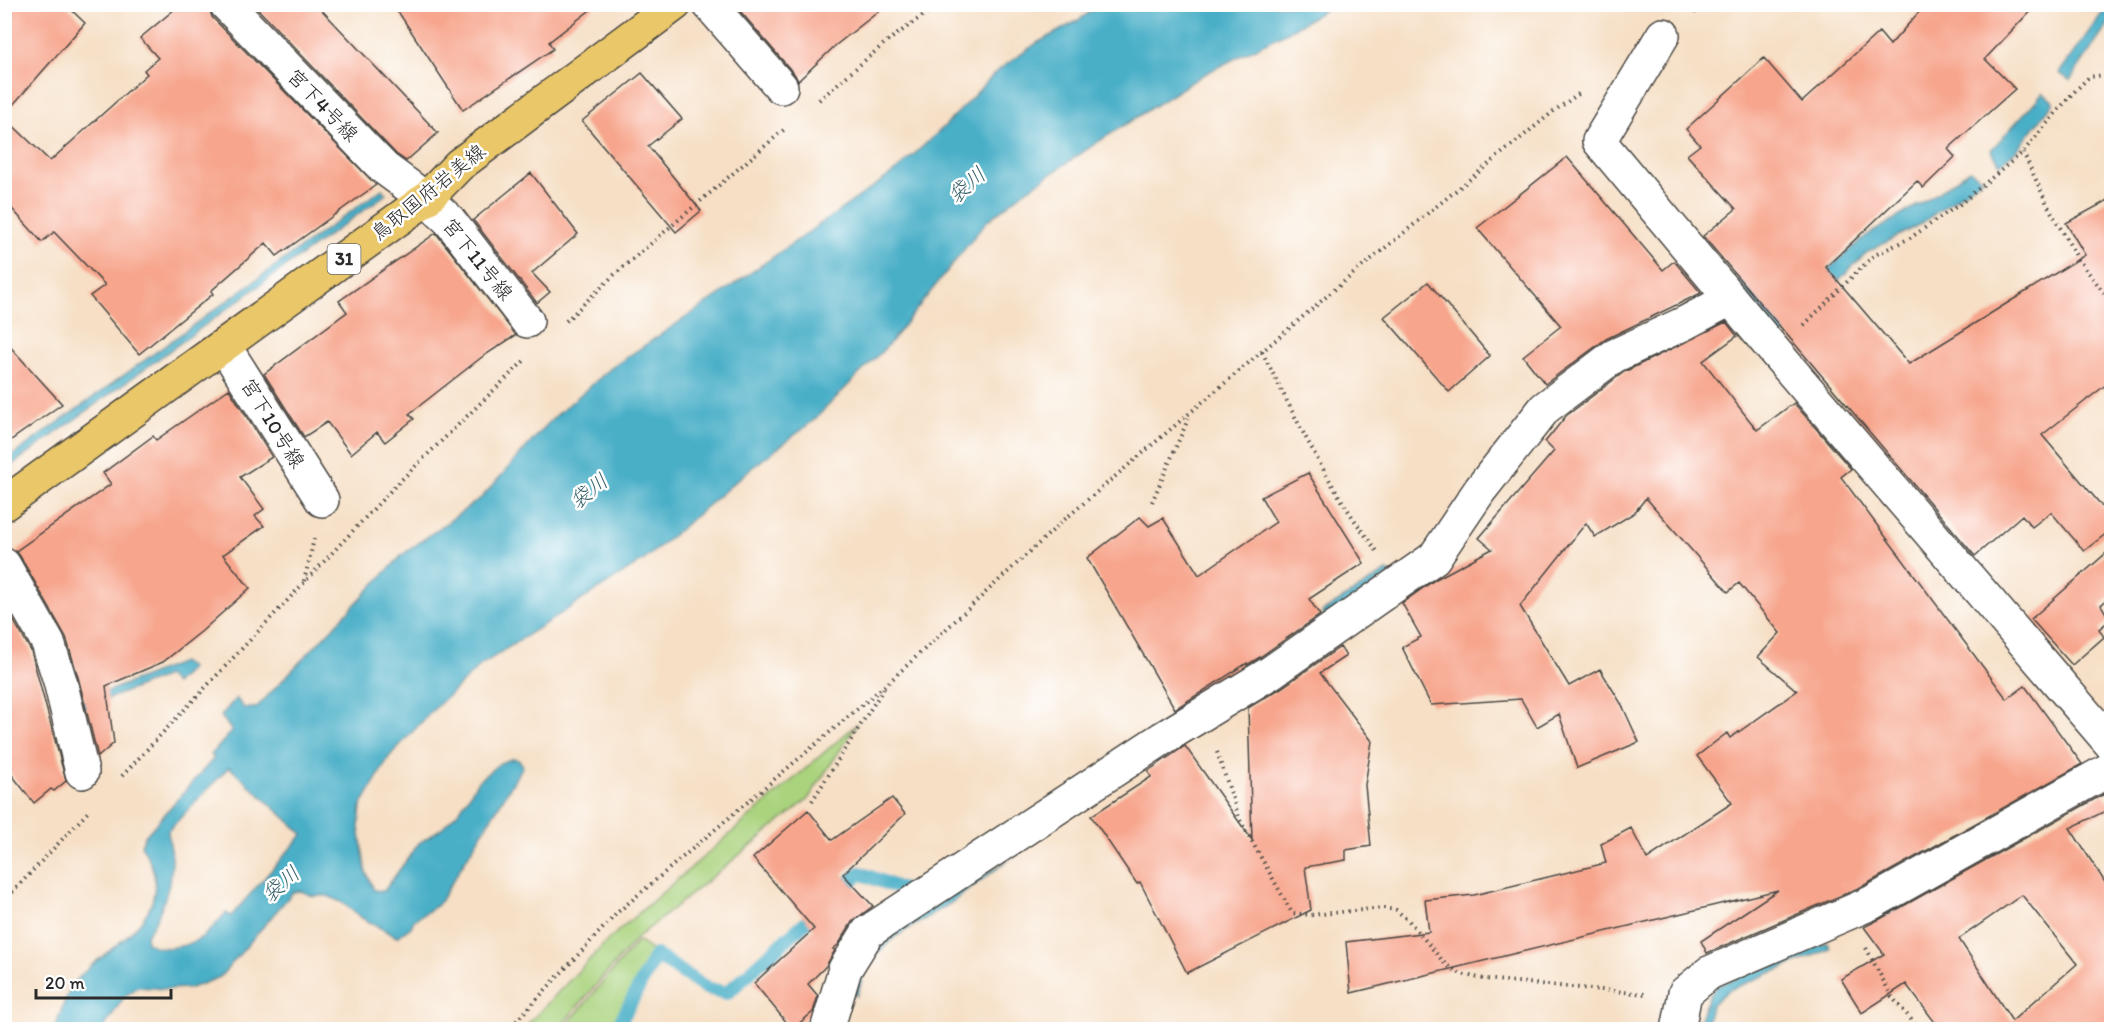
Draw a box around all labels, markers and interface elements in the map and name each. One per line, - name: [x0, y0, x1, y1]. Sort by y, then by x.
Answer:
- street label: 宮下4号線: [282, 64, 364, 146]
- street label: 鳥取国府岩美線: [366, 139, 490, 245]
- water label: 袋川: [943, 161, 991, 208]
- street label: 宮下11号線: [438, 213, 518, 305]
- road number: 31: [328, 244, 360, 274]
- street label: 宮下10号線: [236, 374, 310, 472]
- water label: 袋川: [564, 468, 613, 513]
- water label: 袋川: [257, 860, 305, 907]
- scale bar: [36, 962, 171, 1000]
- text: 20 m: [45, 972, 85, 994]

